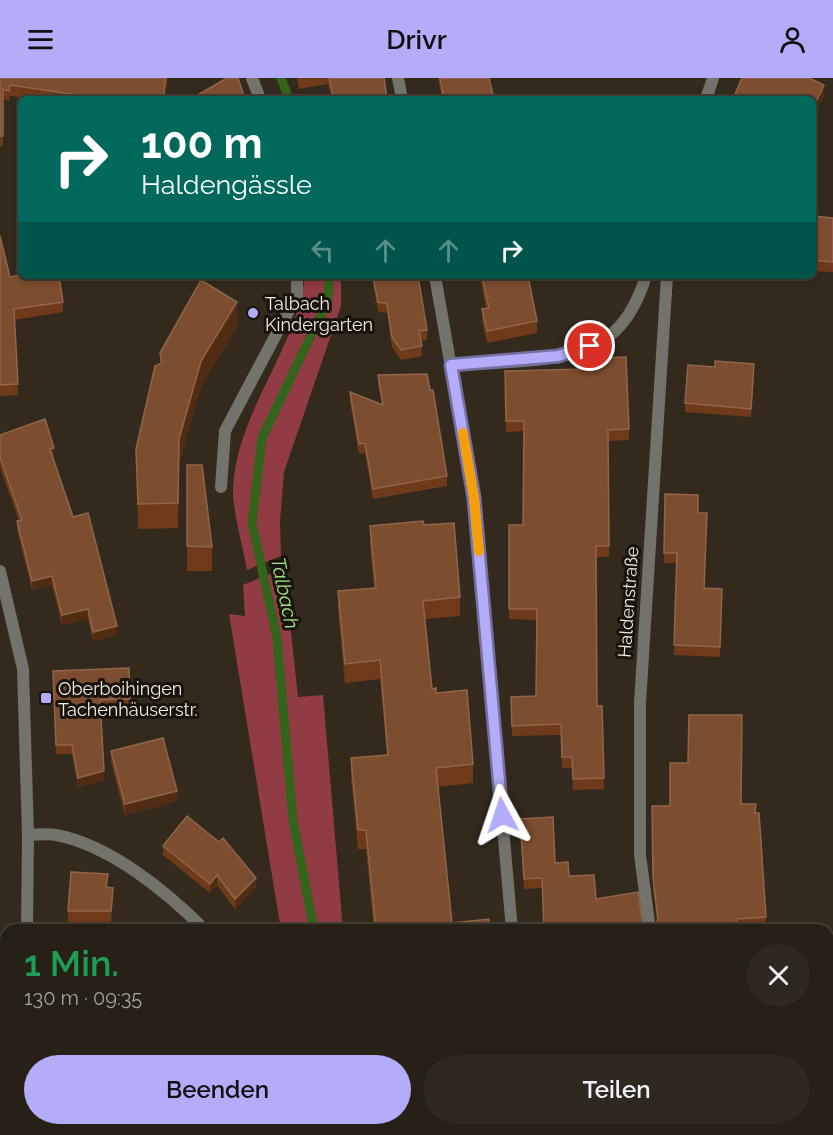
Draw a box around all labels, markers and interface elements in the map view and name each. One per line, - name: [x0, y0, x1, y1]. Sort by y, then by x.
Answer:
- icon: menu: [24, 23, 57, 56]
- icon: person: [776, 23, 809, 56]
- text: Drivr: [386, 24, 447, 55]
- text: 100 m: [141, 119, 263, 168]
- icon: right: [42, 120, 120, 198]
- text: Haldengässle: [141, 169, 312, 200]
- icon: left: [306, 234, 339, 267]
- icon: ahead: [369, 234, 402, 267]
- icon: ahead: [432, 234, 465, 267]
- icon: right: [495, 234, 528, 267]
- place label: Talbach Kindergarten: [265, 293, 373, 335]
- marker: Talbach Kindergarten: [246, 306, 260, 320]
- pin: [564, 320, 615, 371]
- icon: arrive: [573, 329, 606, 362]
- street label: Haldenstraße: [614, 545, 642, 658]
- water label: Talbach: [266, 555, 304, 631]
- place label: Oberboihingen Tachenhäuserstr.: [58, 678, 198, 720]
- marker: Oberboihingen Tachenhäuserstr.: [39, 691, 53, 705]
- position arrow: [470, 783, 534, 847]
- text: 1 Min.: [24, 942, 119, 984]
- button: close: [747, 944, 810, 1007]
- text: 130 m · 09:35: [24, 986, 142, 1010]
- button: Beenden: [24, 1055, 411, 1124]
- button: Teilen: [423, 1055, 810, 1124]

